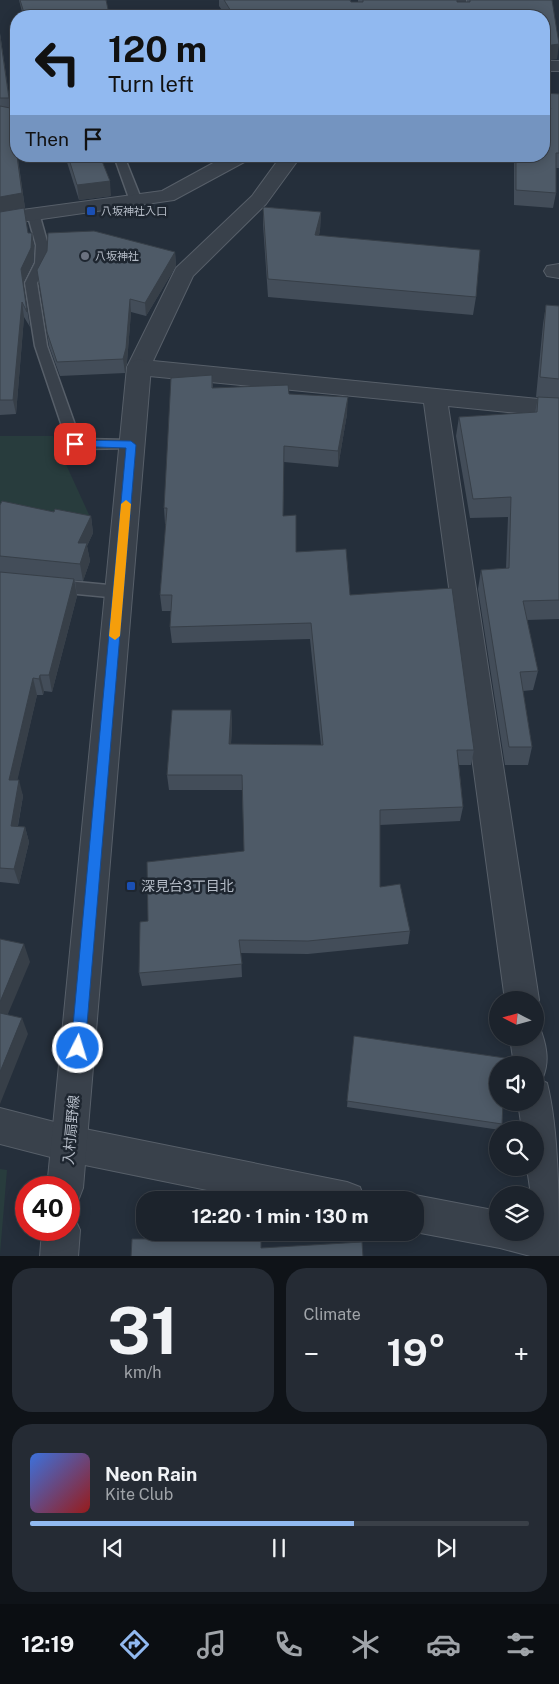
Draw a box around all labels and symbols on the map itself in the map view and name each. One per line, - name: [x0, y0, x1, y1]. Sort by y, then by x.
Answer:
- marker: 八坂神社入口: [85, 205, 97, 217]
- place label: 八坂神社入口: [101, 205, 167, 217]
- marker: 八坂神社: [79, 250, 91, 262]
- place label: 八坂神社: [95, 250, 139, 262]
- pin: [54, 423, 96, 465]
- place label: 深見台3丁目北: [141, 878, 234, 894]
- marker: 深見台3丁目北: [125, 880, 137, 892]
- north arrow: [489, 991, 544, 1046]
- position arrow: [51, 1021, 103, 1073]
- street label: 入村扇野線: [60, 1094, 82, 1166]
- speed limit sign: 40: [15, 1176, 80, 1241]

